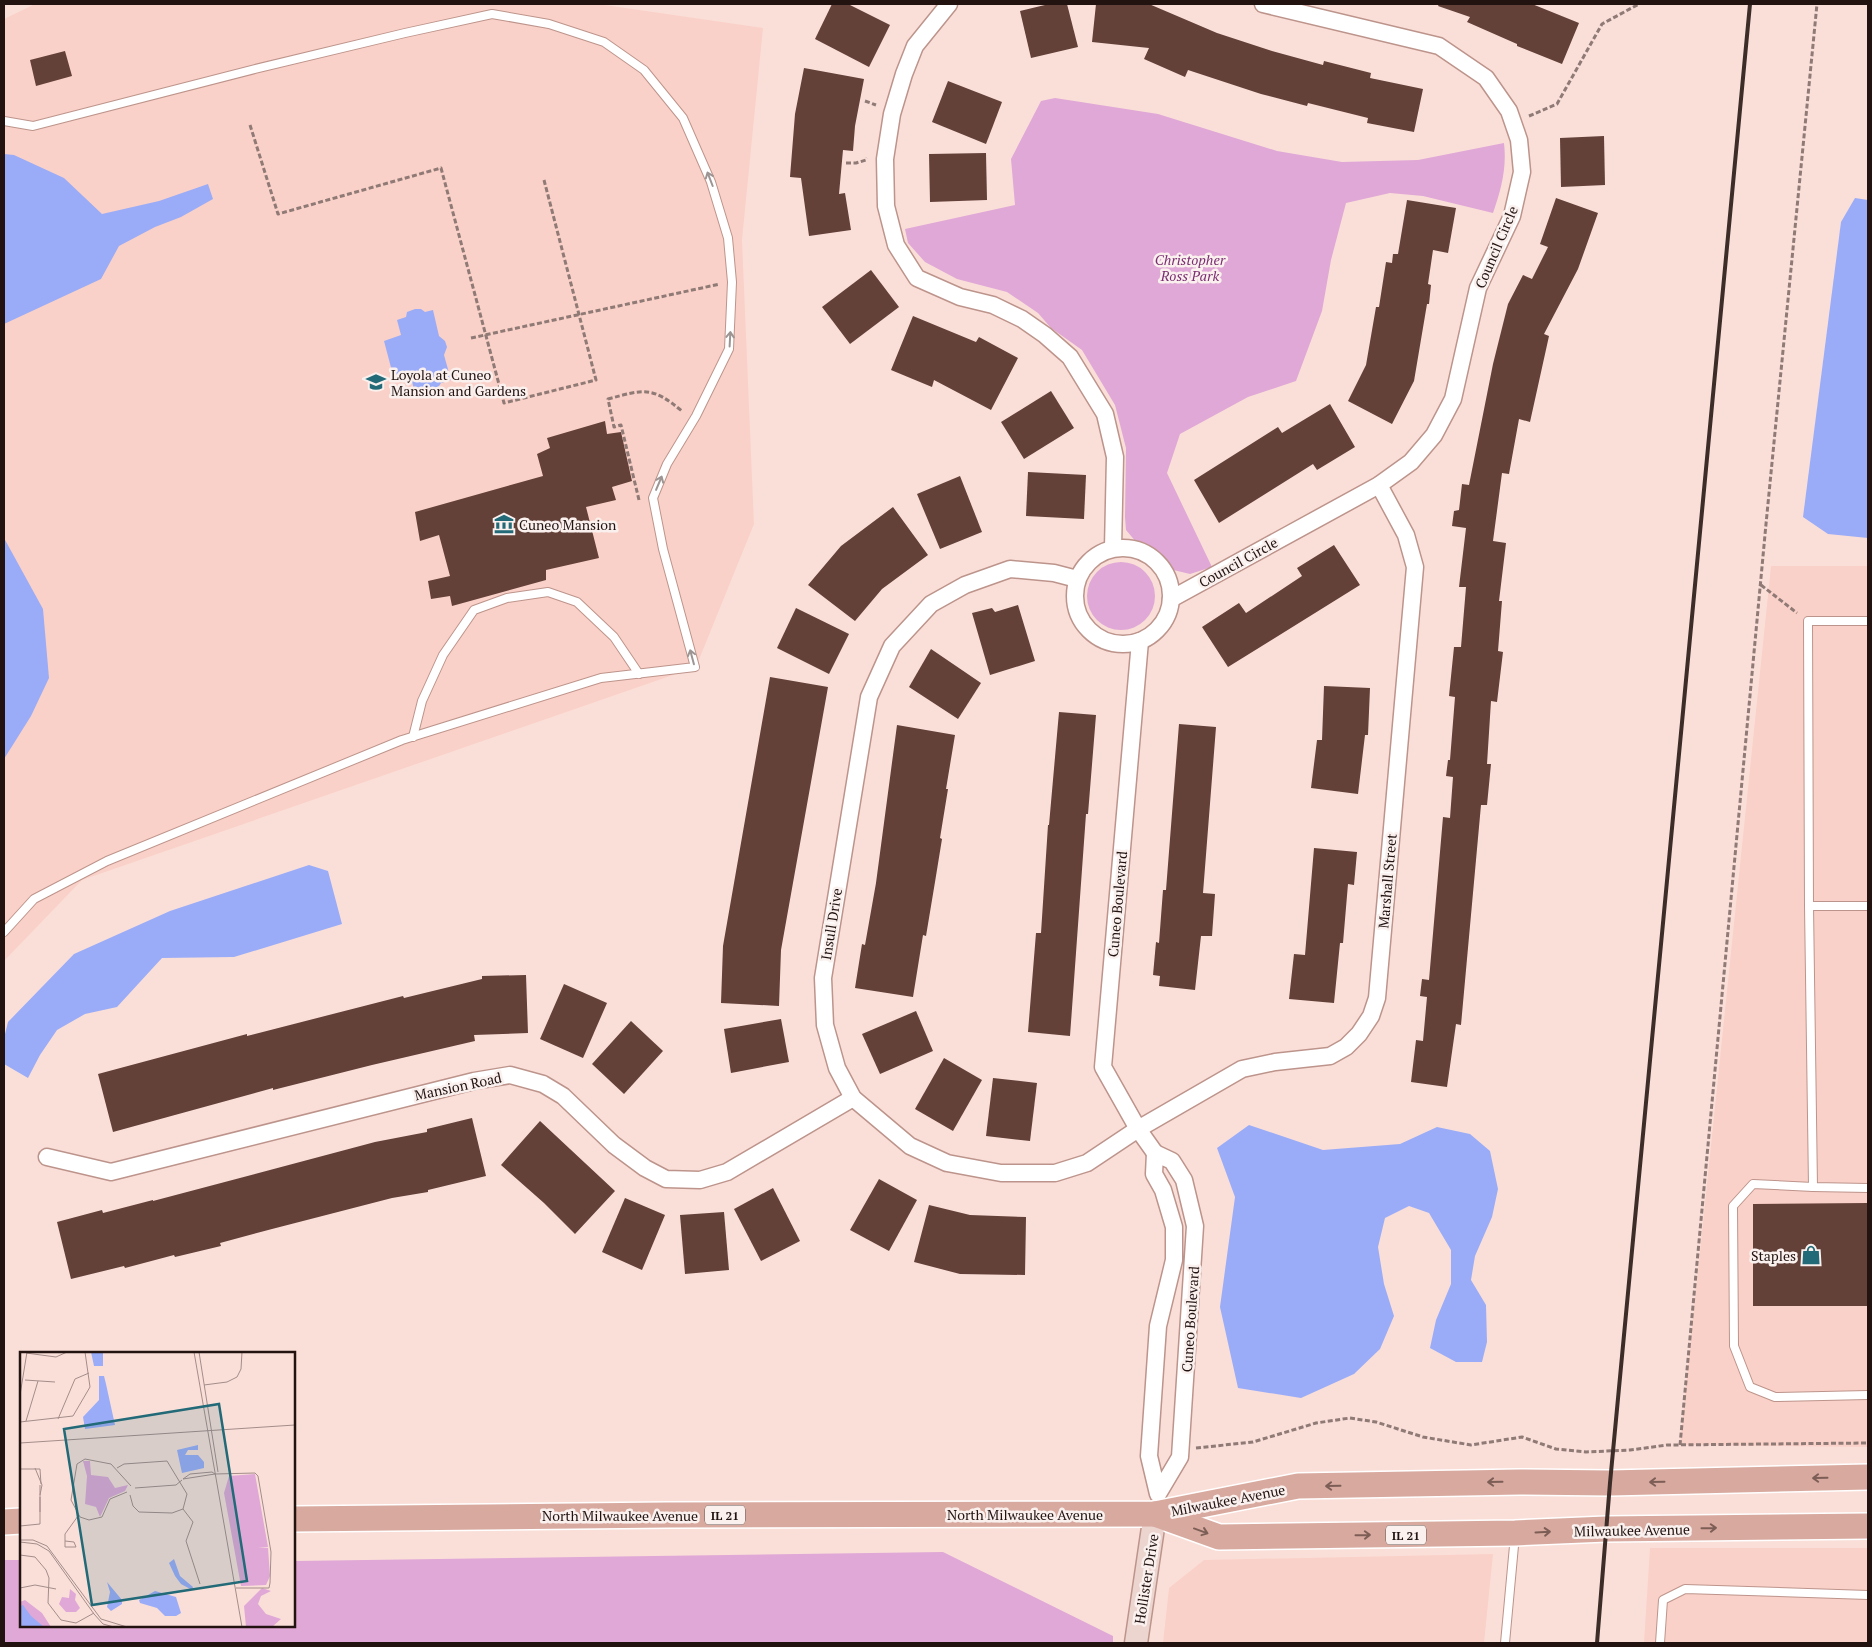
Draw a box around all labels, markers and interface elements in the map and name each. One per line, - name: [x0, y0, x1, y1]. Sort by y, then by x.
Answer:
- one-way arrow: [705, 172, 714, 187]
- street label: Council Circle: [1470, 203, 1522, 291]
- park label: Christopher Ross Park: [1155, 250, 1226, 285]
- one-way arrow: [725, 331, 735, 347]
- place label: Loyola at Cuneo Mansion and Gardens: [391, 365, 526, 400]
- school or university icon: Loyola at Cuneo Mansion and Gardens: [365, 371, 387, 393]
- one-way arrow: [656, 476, 665, 491]
- museum icon: Cuneo Mansion: [493, 513, 515, 535]
- place label: Cuneo Mansion: [519, 515, 617, 534]
- street label: Council Circle: [1195, 532, 1281, 592]
- one-way arrow: [687, 650, 697, 666]
- street label: Marshall Street: [1373, 832, 1401, 929]
- street label: Cuneo Boulevard: [1103, 850, 1131, 958]
- street label: Insull Drive: [816, 887, 846, 961]
- street label: Mansion Road: [413, 1067, 503, 1104]
- shop icon: Staples: [1800, 1244, 1822, 1266]
- place label: Staples: [1751, 1246, 1796, 1265]
- street label: Cuneo Boulevard: [1177, 1265, 1203, 1373]
- inset map: [20, 1352, 295, 1627]
- one-way arrow: [1812, 1473, 1828, 1483]
- one-way arrow: [1649, 1477, 1665, 1486]
- one-way arrow: [1487, 1478, 1503, 1487]
- street label: Milwaukee Avenue: [1169, 1480, 1287, 1520]
- one-way arrow: [1326, 1481, 1342, 1490]
- street label: North Milwaukee Avenue: [947, 1505, 1103, 1524]
- street label: North Milwaukee Avenue: [542, 1506, 698, 1525]
- road number: IL 21: [705, 1506, 745, 1524]
- street label: Milwaukee Avenue: [1574, 1519, 1690, 1541]
- one-way arrow: [1700, 1523, 1716, 1533]
- road number: IL 21: [1386, 1526, 1426, 1544]
- one-way arrow: [1193, 1527, 1208, 1536]
- one-way arrow: [1534, 1528, 1550, 1537]
- one-way arrow: [1354, 1530, 1370, 1540]
- street label: Hollister Drive: [1129, 1533, 1163, 1625]

